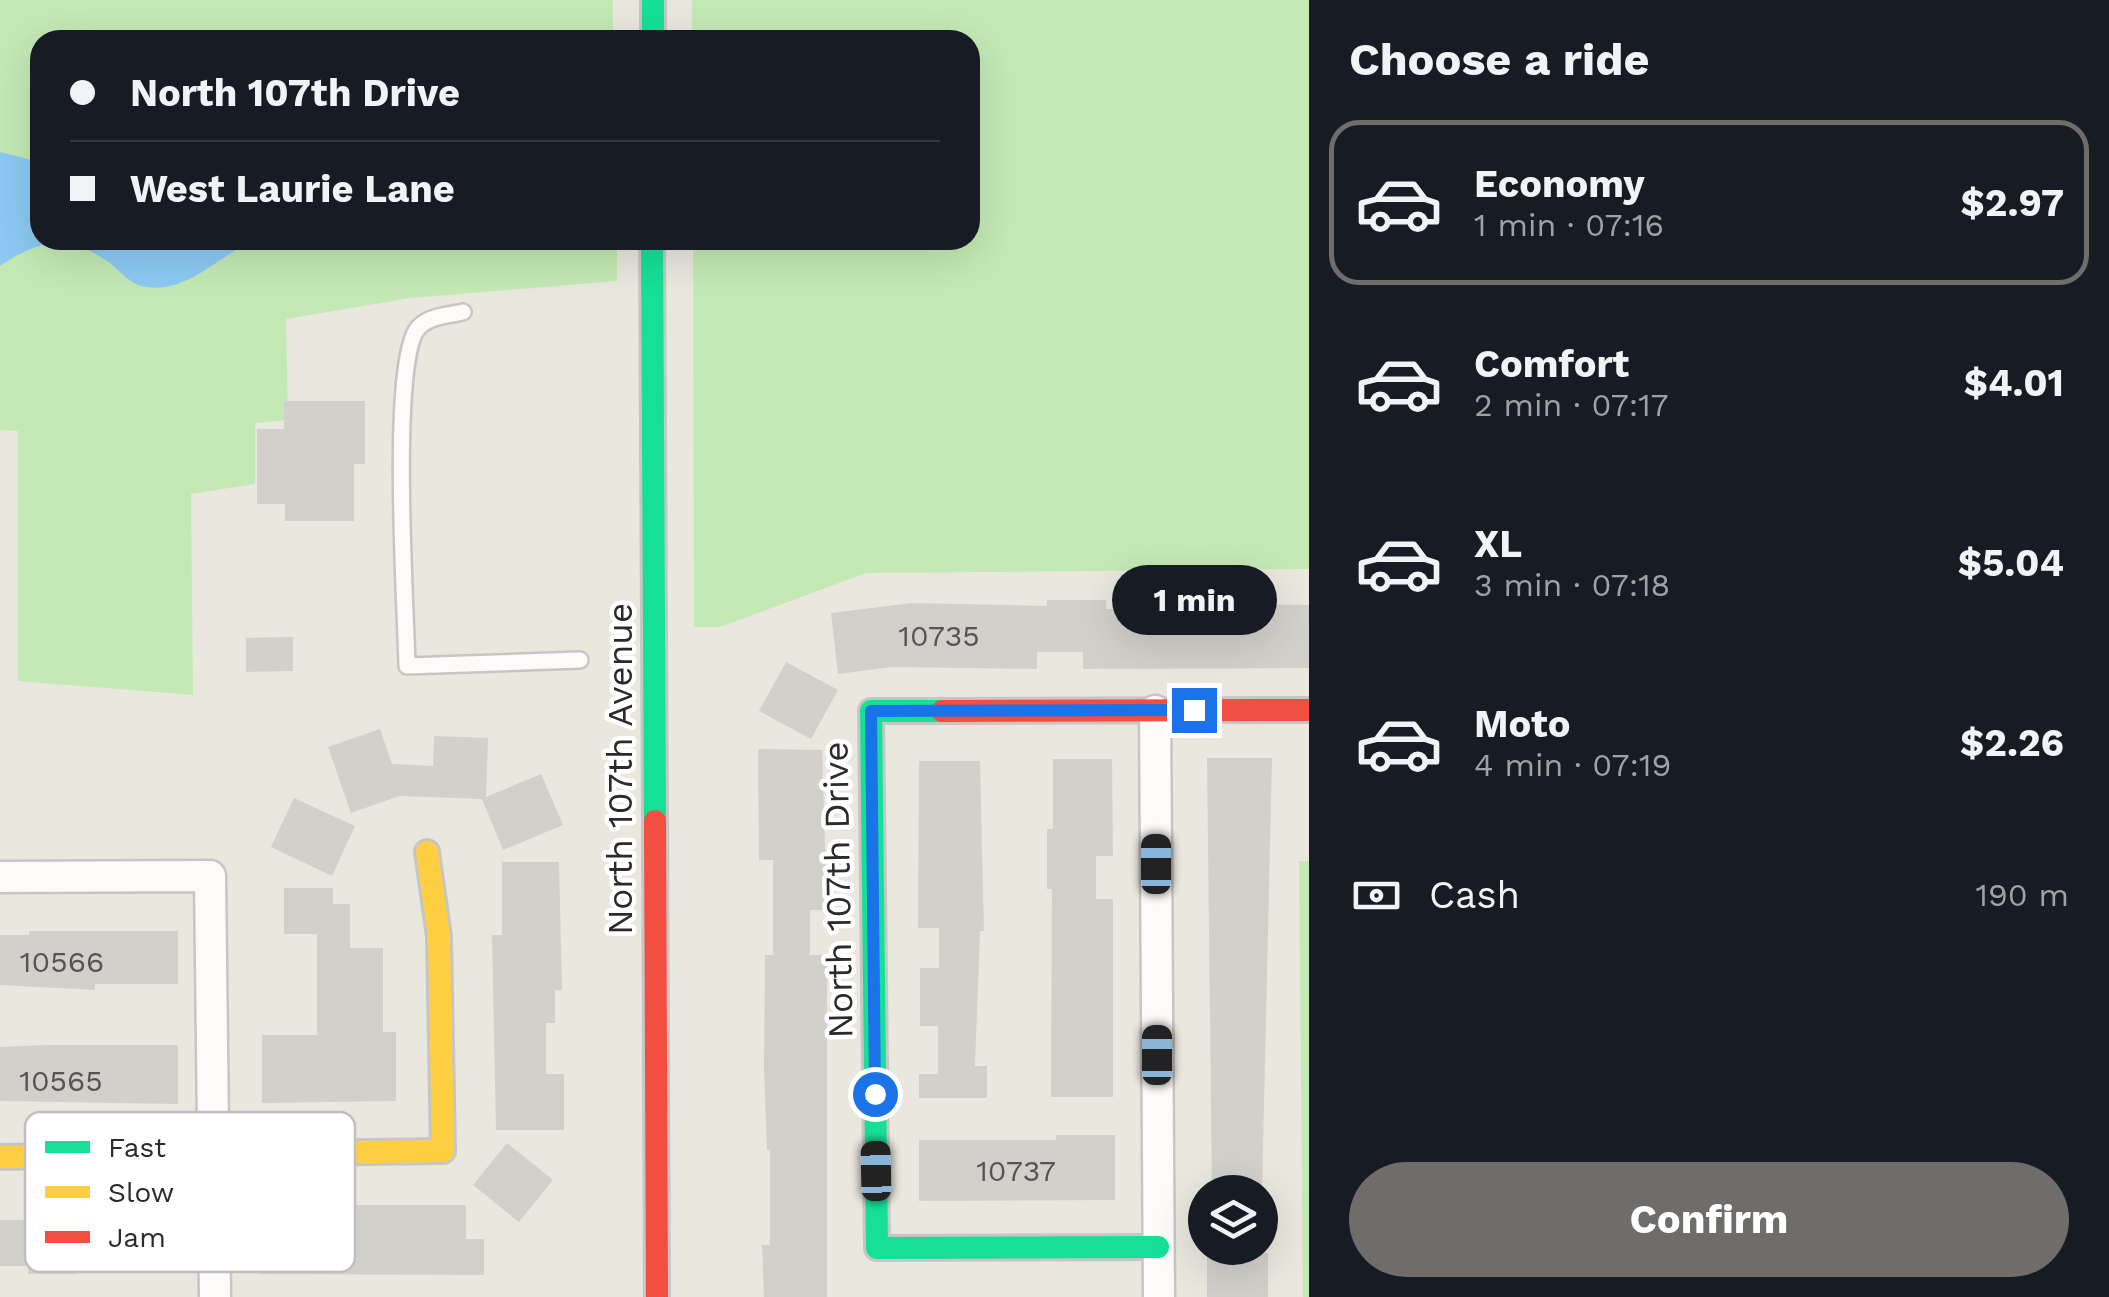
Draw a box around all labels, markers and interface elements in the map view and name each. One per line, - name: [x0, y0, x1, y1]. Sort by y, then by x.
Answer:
- text: Choose a ride: [1349, 33, 1649, 86]
- text: North 107th Drive: [130, 71, 460, 115]
- icon: car: [1354, 158, 1444, 248]
- text: Economy: [1474, 162, 1645, 206]
- text: West Laurie Lane: [130, 167, 455, 211]
- text: $2.97: [1960, 181, 2064, 225]
- text: 1 min · 07:16: [1474, 206, 1664, 244]
- icon: car: [1354, 338, 1444, 428]
- text: Comfort: [1474, 342, 1629, 386]
- text: $4.01: [1964, 361, 2064, 405]
- text: 2 min · 07:17: [1474, 386, 1669, 424]
- icon: car: [1354, 518, 1444, 608]
- text: XL: [1474, 522, 1522, 566]
- text: $5.04: [1958, 541, 2064, 585]
- callout: 1 min: [1112, 565, 1276, 635]
- text: 3 min · 07:18: [1474, 566, 1670, 604]
- text: 1 min: [1153, 581, 1236, 619]
- street label: North 107th Avenue: [599, 603, 641, 935]
- house number: 10735: [898, 618, 980, 653]
- route end: [1172, 688, 1217, 733]
- icon: car: [1354, 698, 1444, 788]
- text: Moto: [1474, 702, 1570, 746]
- text: $2.26: [1960, 721, 2064, 765]
- street label: North 107th Drive: [814, 741, 862, 1039]
- text: 4 min · 07:19: [1474, 746, 1671, 784]
- car: [1141, 834, 1171, 894]
- icon: cash: [1349, 868, 1404, 923]
- text: Cash: [1429, 873, 1520, 917]
- text: 190 m: [1975, 876, 2069, 914]
- house number: 10566: [20, 944, 104, 979]
- car: [1142, 1025, 1172, 1085]
- house number: 10565: [19, 1063, 103, 1098]
- route start: [853, 1072, 898, 1117]
- legend: [25, 1112, 355, 1272]
- text: Fast: [108, 1131, 166, 1164]
- car: [860, 1141, 892, 1201]
- house number: 10737: [976, 1153, 1056, 1188]
- button: Confirm: [1349, 1162, 2069, 1277]
- map controls: [1188, 1175, 1278, 1265]
- button: layers: [1188, 1175, 1278, 1265]
- text: Slow: [108, 1176, 174, 1209]
- text: Jam: [108, 1221, 166, 1254]

